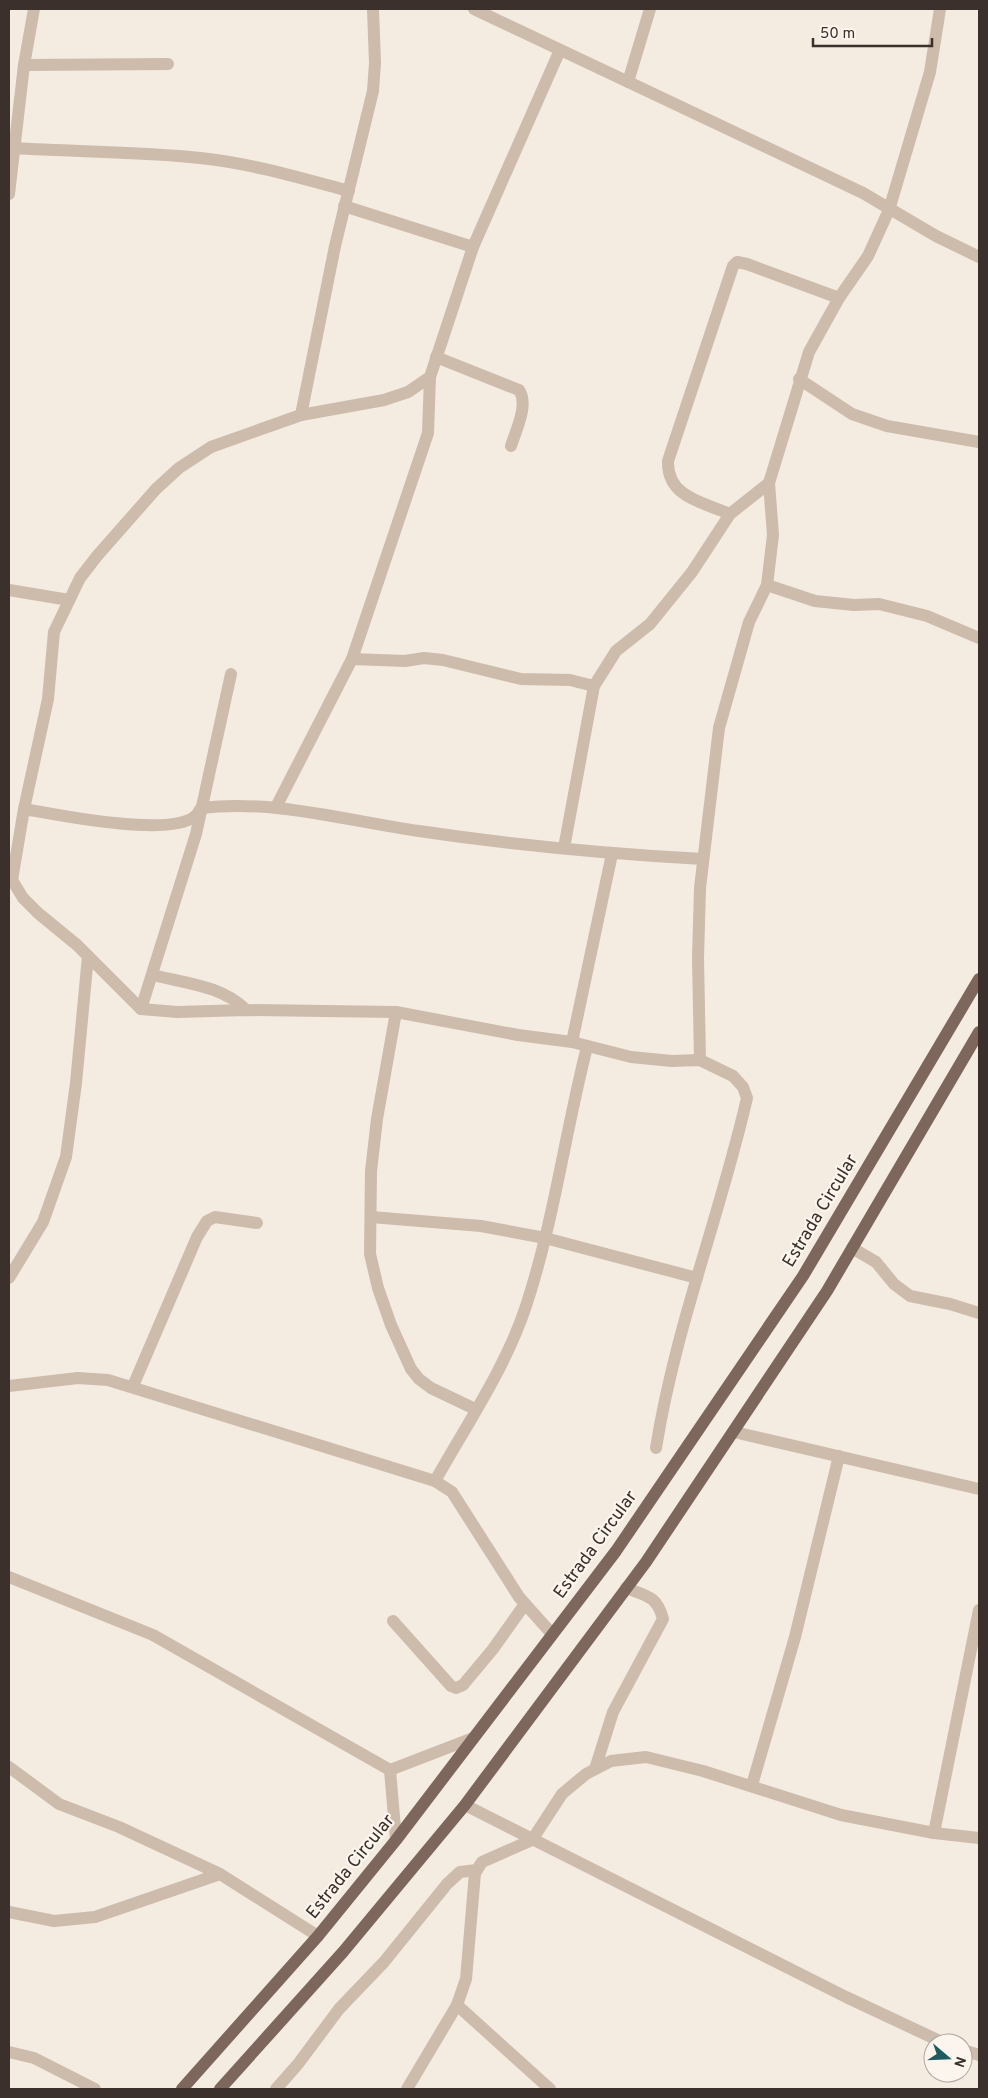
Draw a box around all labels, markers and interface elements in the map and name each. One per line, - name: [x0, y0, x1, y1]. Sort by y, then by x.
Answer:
- scale bar: [813, 15, 932, 47]
- text: 50 m: [820, 25, 855, 44]
- street label: Estrada Circular: [778, 1150, 864, 1272]
- street label: Estrada Circular: [549, 1486, 643, 1604]
- street label: Estrada Circular: [302, 1810, 400, 1924]
- north arrow: [923, 2033, 973, 2083]
- text: N: [949, 2054, 969, 2069]

